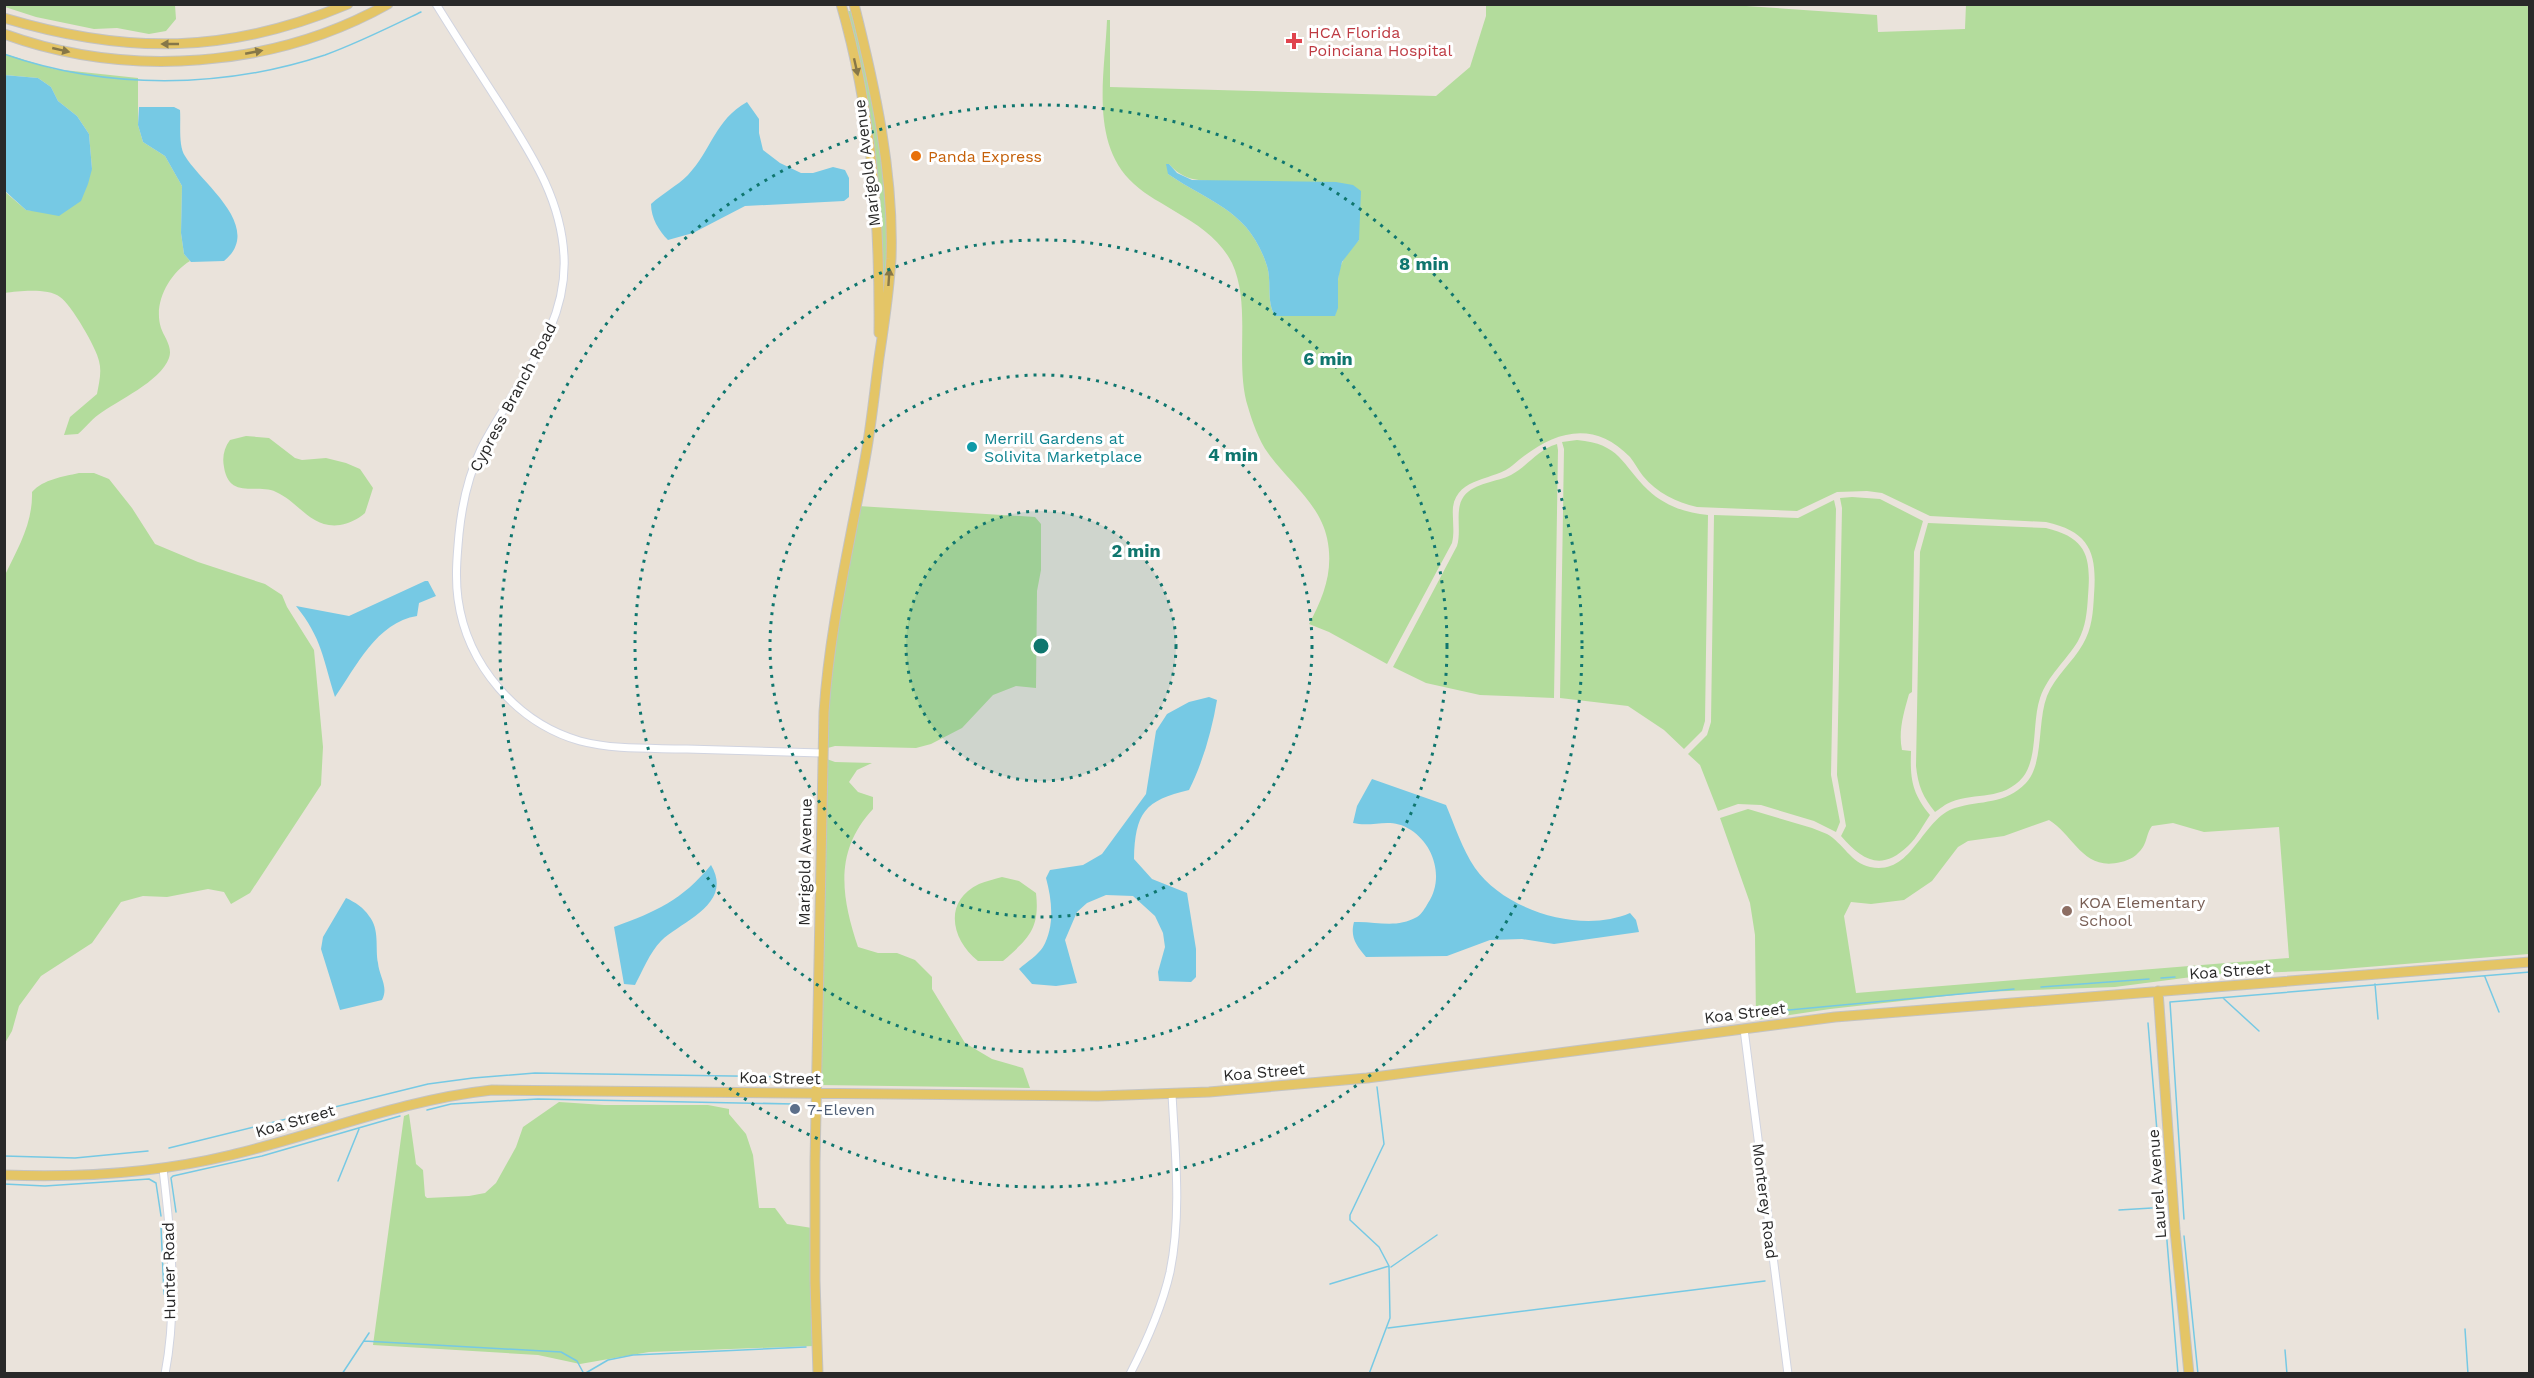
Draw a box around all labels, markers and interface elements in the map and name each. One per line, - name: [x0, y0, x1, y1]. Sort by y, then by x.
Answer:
- place label: HCA Florida Poinciana Hospital: [1308, 23, 1452, 60]
- marker: HCA Florida Poinciana Hospital: [1285, 32, 1303, 50]
- one-way arrow: [160, 39, 179, 49]
- one-way arrow: [51, 46, 70, 56]
- one-way arrow: [245, 47, 264, 56]
- one-way arrow: [851, 58, 861, 76]
- street label: Marigold Avenue: [850, 98, 884, 228]
- place label: Panda Express: [928, 147, 1042, 166]
- marker: Panda Express: [909, 149, 923, 163]
- text: 8 min: [1399, 253, 1449, 274]
- one-way arrow: [885, 268, 894, 287]
- street label: Cypress Branch Road: [466, 319, 560, 475]
- text: 6 min: [1303, 348, 1353, 369]
- place label: Merrill Gardens at Solivita Marketplace: [984, 429, 1142, 466]
- marker: Merrill Gardens at Solivita Marketplace: [965, 440, 979, 454]
- text: 4 min: [1208, 444, 1258, 465]
- text: 2 min: [1111, 540, 1161, 561]
- centre of rings: [1031, 636, 1051, 656]
- street label: Marigold Avenue: [794, 798, 816, 926]
- place label: KOA Elementary School: [2079, 893, 2206, 930]
- marker: KOA Elementary School: [2060, 904, 2074, 918]
- street label: Koa Street: [2189, 959, 2272, 983]
- street label: Koa Street: [1703, 999, 1787, 1027]
- street label: Koa Street: [1222, 1059, 1306, 1085]
- street label: Koa Street: [739, 1068, 821, 1088]
- place label: 7-Eleven: [807, 1100, 875, 1119]
- street label: Koa Street: [253, 1101, 337, 1141]
- marker: 7-Eleven: [788, 1102, 802, 1116]
- street label: Laurel Avenue: [2144, 1129, 2170, 1239]
- street label: Monterey Road: [1748, 1142, 1782, 1260]
- street label: Hunter Road: [159, 1222, 179, 1320]

